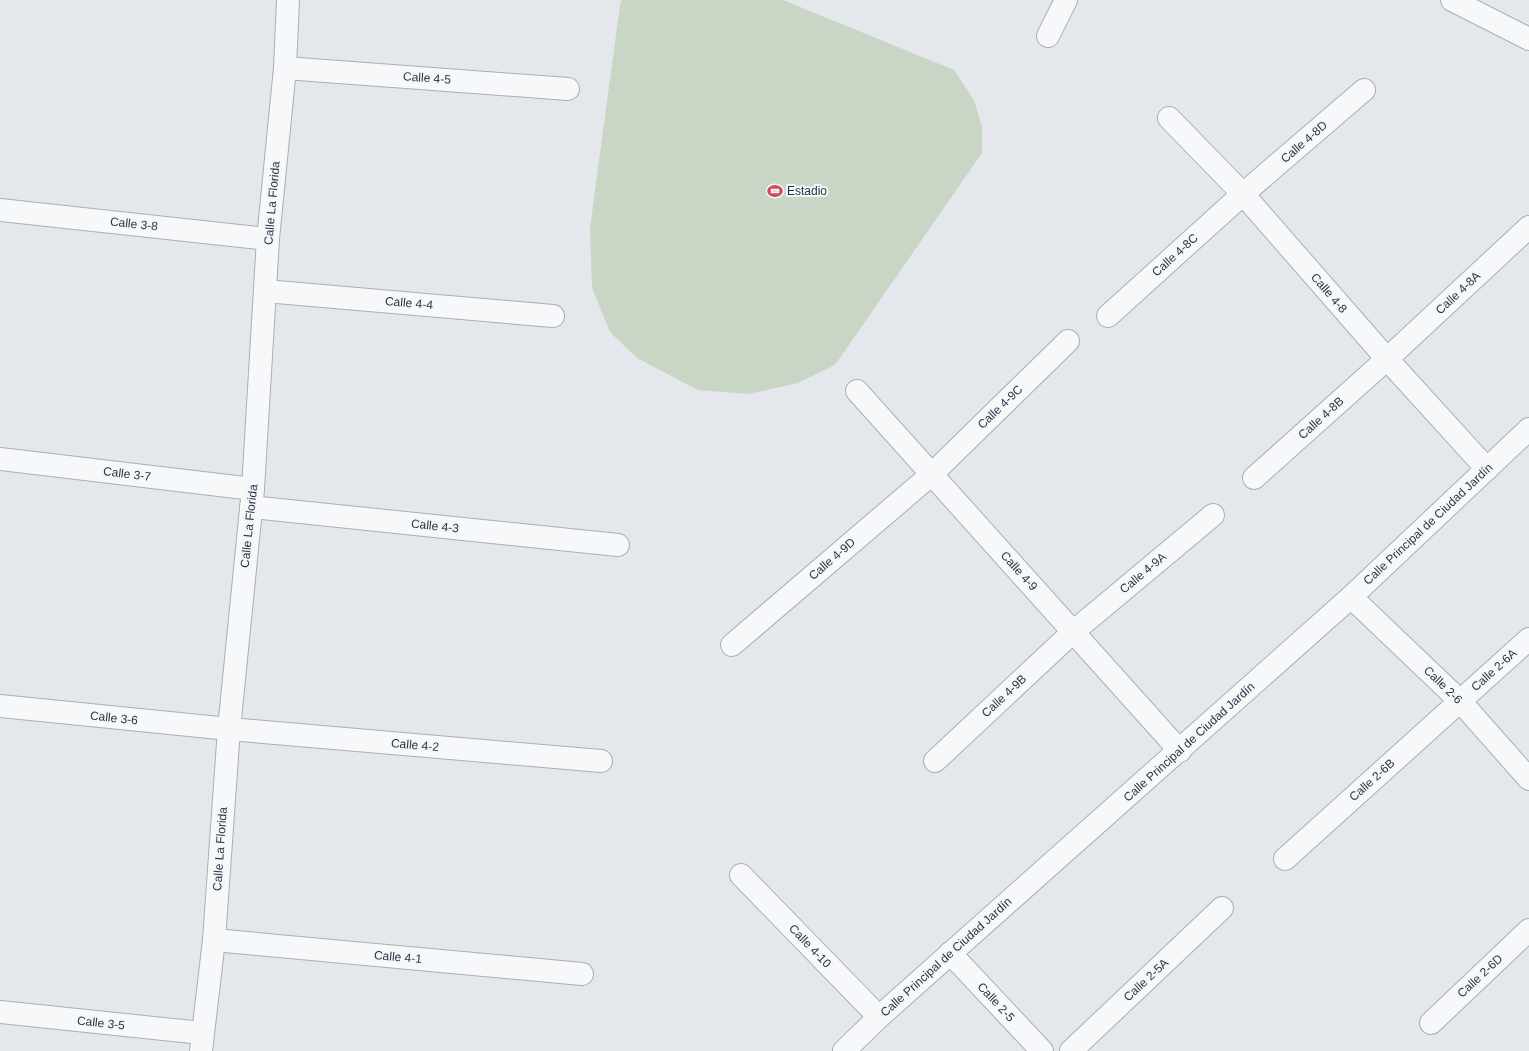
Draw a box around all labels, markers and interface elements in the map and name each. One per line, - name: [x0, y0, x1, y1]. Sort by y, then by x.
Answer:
- street label: Calle 4-5: [403, 69, 452, 87]
- street label: Calle 4-8D: [1278, 118, 1330, 166]
- street label: Calle La Florida: [261, 160, 283, 245]
- sports icon: Estadio: [766, 182, 784, 200]
- place label: Estadio: [787, 184, 827, 198]
- street label: Calle 3-8: [109, 215, 159, 234]
- street label: Calle 4-8C: [1149, 231, 1201, 279]
- street label: Calle 4-8A: [1433, 269, 1483, 317]
- street label: Calle 4-8: [1308, 270, 1350, 316]
- street label: Calle 4-4: [384, 294, 434, 312]
- street label: Calle 4-9C: [975, 382, 1025, 432]
- street label: Calle 4-8B: [1295, 394, 1347, 442]
- street label: Calle Principal de Ciudad Jardín: [1361, 460, 1495, 588]
- street label: Calle 3-7: [102, 464, 152, 484]
- street label: Calle La Florida: [238, 483, 260, 569]
- street label: Calle 4-3: [410, 517, 460, 536]
- street label: Calle 4-9D: [806, 535, 858, 583]
- street label: Calle 4-9: [998, 548, 1040, 594]
- street label: Calle 4-9A: [1117, 550, 1169, 596]
- street label: Calle 2-6A: [1468, 646, 1520, 694]
- street label: Calle 2-6: [1421, 663, 1465, 707]
- street label: Calle 4-9B: [979, 672, 1029, 720]
- street label: Calle Principal de Ciudad Jardín: [1121, 679, 1257, 805]
- street label: Calle 3-6: [89, 709, 139, 728]
- street label: Calle 4-2: [390, 736, 440, 754]
- street label: Calle 2-6B: [1346, 756, 1398, 804]
- street label: Calle La Florida: [210, 806, 230, 891]
- street label: Calle Principal de Ciudad Jardín: [878, 894, 1014, 1020]
- street label: Calle 4-10: [786, 921, 834, 971]
- street label: Calle 4-1: [373, 948, 423, 966]
- street label: Calle 2-6D: [1454, 951, 1506, 1000]
- street label: Calle 2-5A: [1121, 956, 1171, 1004]
- street label: Calle 2-5: [975, 980, 1018, 1025]
- street label: Calle 3-5: [76, 1014, 126, 1033]

